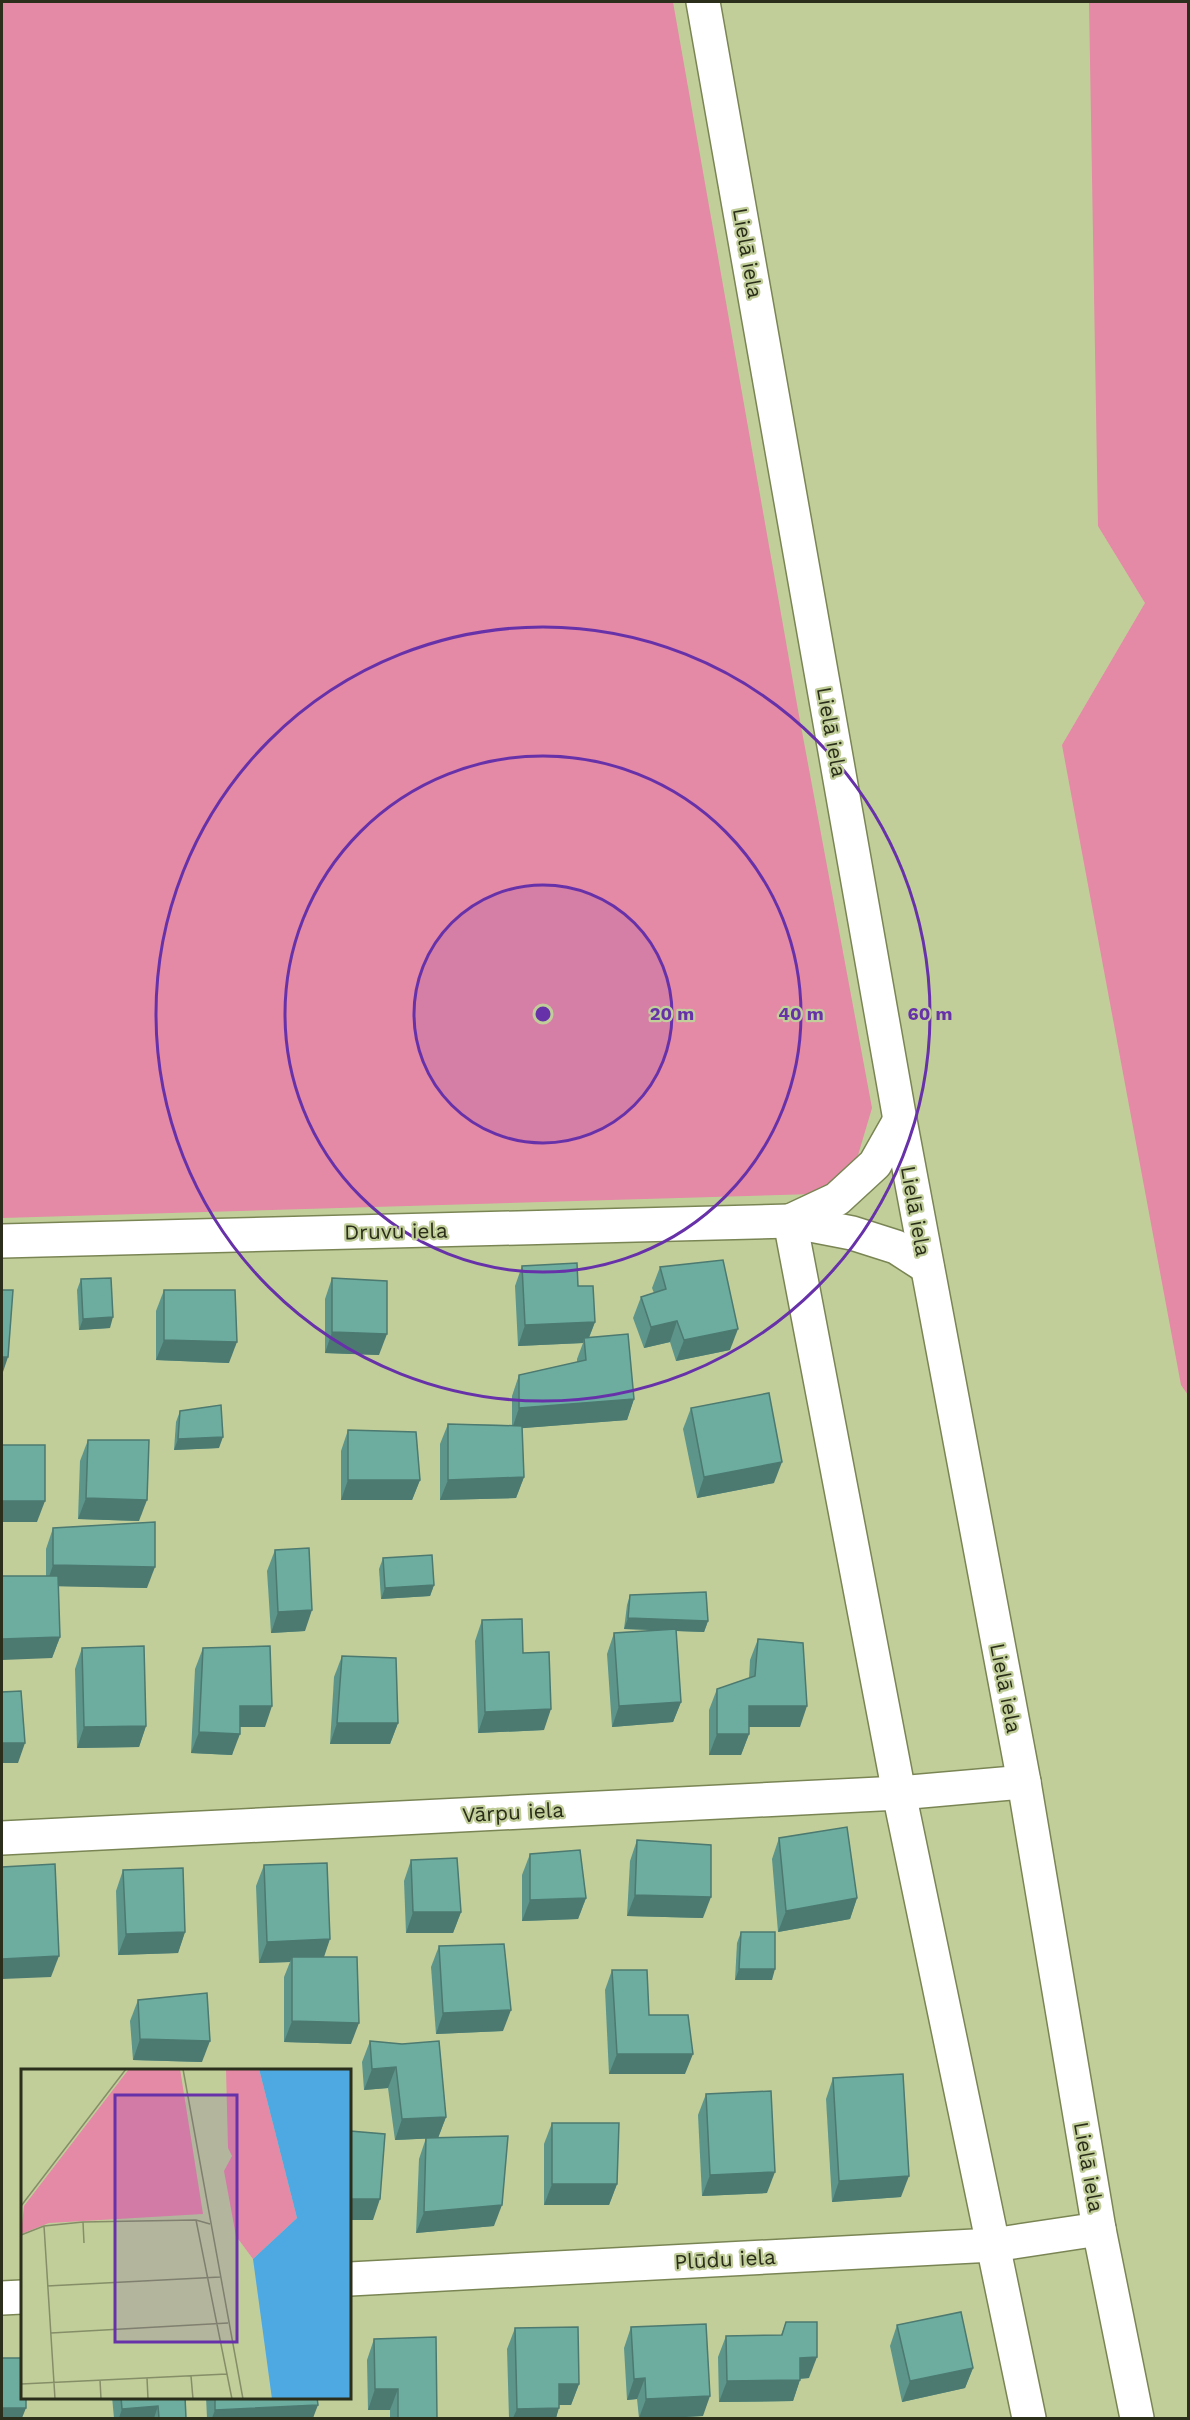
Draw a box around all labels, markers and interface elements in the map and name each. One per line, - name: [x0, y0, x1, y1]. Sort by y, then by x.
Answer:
- street label: Lielā iela: [728, 206, 768, 300]
- street label: Lielā iela: [812, 685, 852, 779]
- text: 20 m: [650, 1003, 694, 1024]
- text: 40 m: [778, 1003, 824, 1024]
- text: 60 m: [908, 1003, 952, 1024]
- centre of rings: [533, 1004, 553, 1024]
- street label: Lielā iela: [896, 1164, 936, 1258]
- street label: Druvu iela: [344, 1218, 448, 1244]
- street label: Lielā iela: [985, 1641, 1027, 1735]
- street label: Vārpu iela: [461, 1797, 565, 1827]
- inset map: [21, 2069, 351, 2399]
- street label: Lielā iela: [1069, 2120, 1109, 2214]
- street label: Plūdu iela: [674, 2244, 776, 2274]

